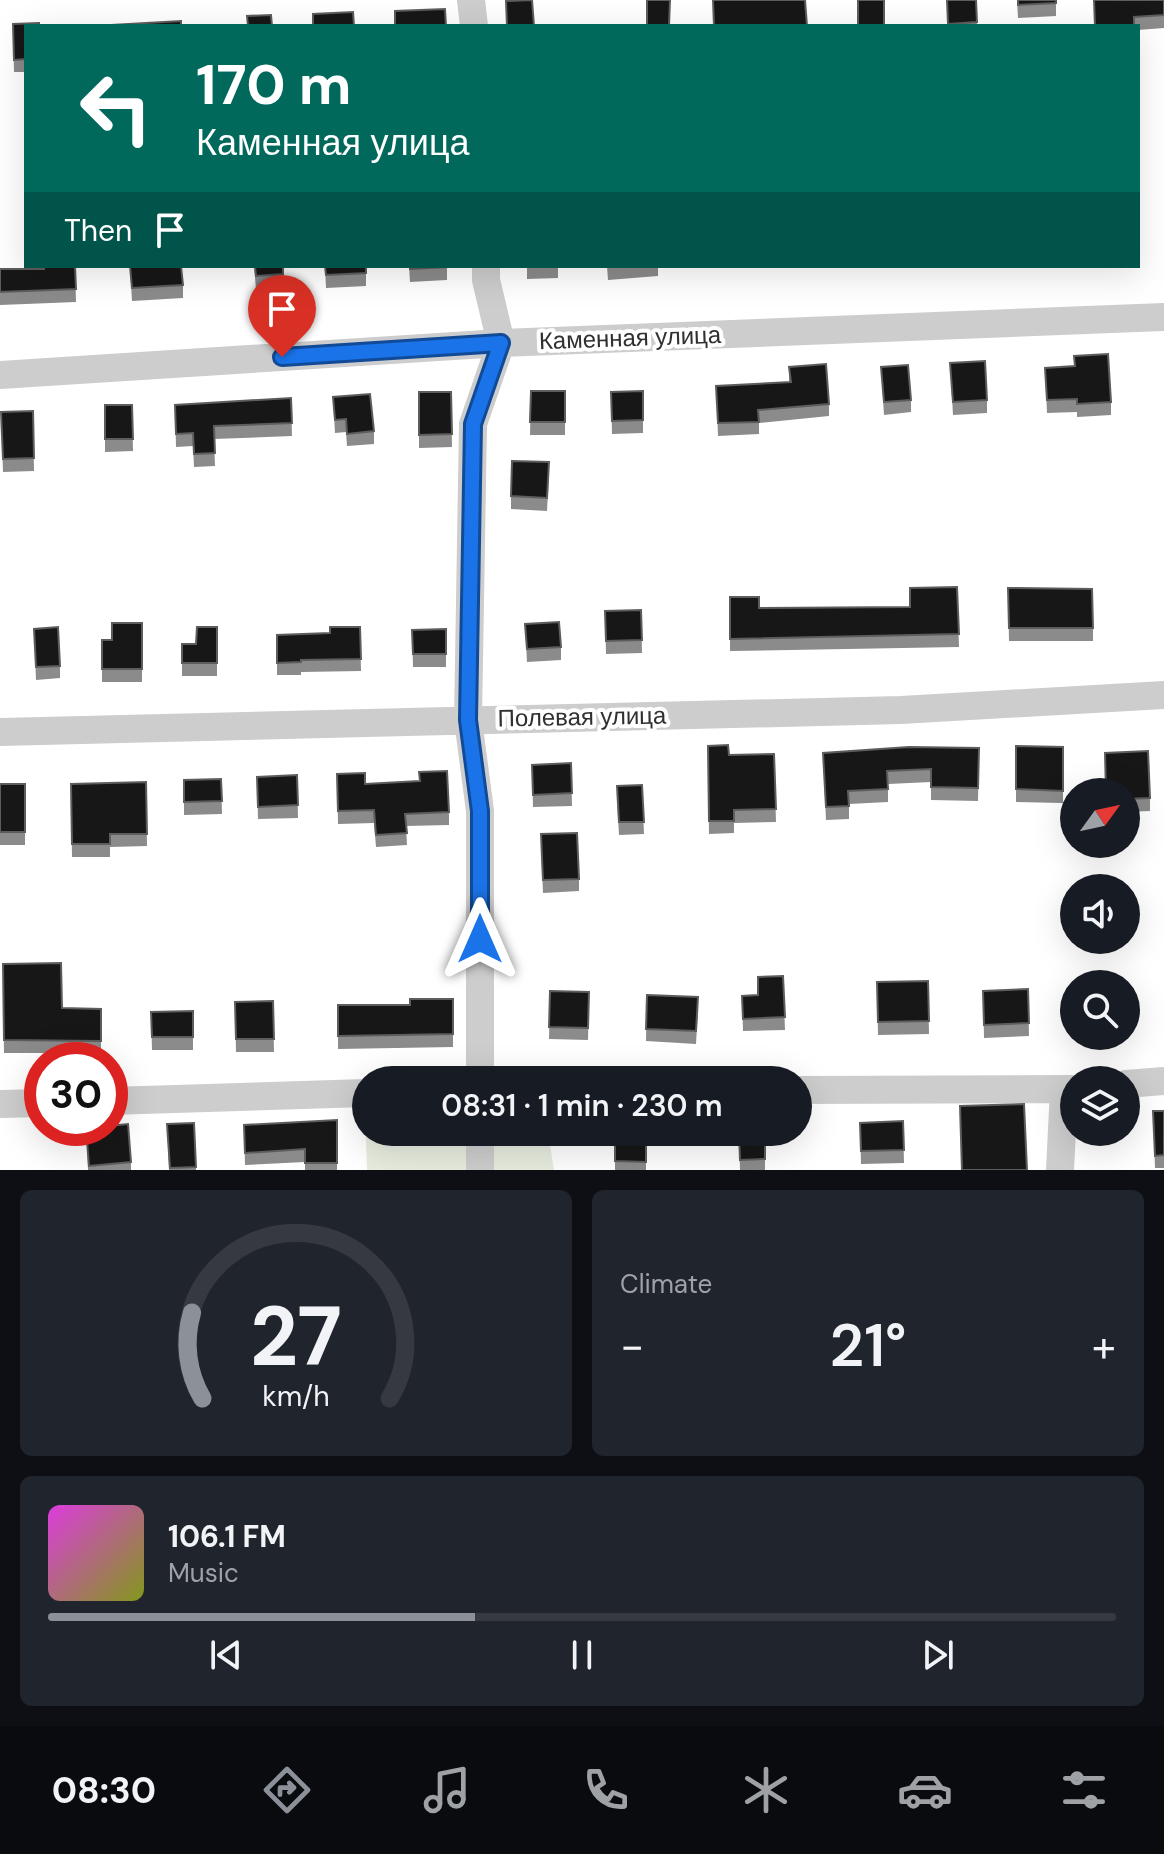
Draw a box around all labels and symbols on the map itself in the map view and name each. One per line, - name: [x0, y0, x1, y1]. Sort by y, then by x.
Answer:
- pin: [248, 275, 316, 357]
- street label: Каменная улица: [538, 319, 722, 356]
- street label: Полевая улица: [497, 700, 667, 733]
- north arrow: [1060, 778, 1140, 858]
- position arrow: [438, 897, 522, 981]
- speed limit sign: 30: [24, 1042, 128, 1146]

